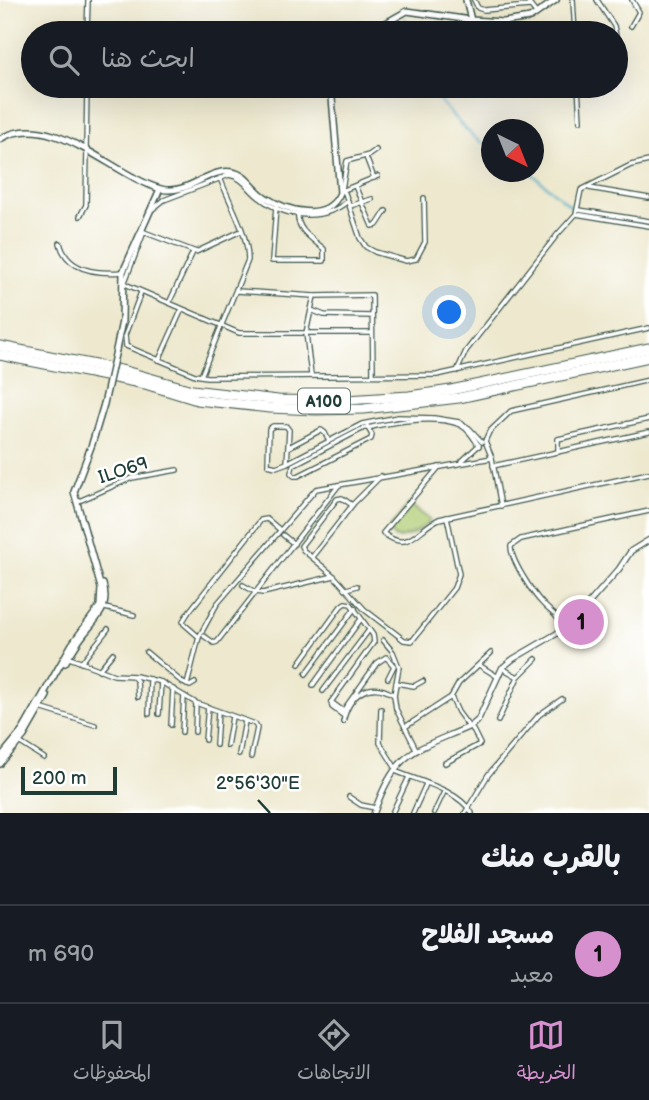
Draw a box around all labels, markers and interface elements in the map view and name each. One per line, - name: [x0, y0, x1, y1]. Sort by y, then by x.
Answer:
- search box: [21, 21, 628, 98]
- icon: search: [45, 41, 83, 79]
- text: ابحث هنا: [101, 44, 195, 75]
- north arrow: [481, 119, 544, 182]
- your location: [432, 295, 466, 329]
- road number: A100: [298, 388, 350, 414]
- street label: ILO69: [96, 453, 150, 488]
- pin: 1: [558, 596, 604, 648]
- scale bar: [21, 764, 117, 796]
- text: 200 m: [32, 767, 86, 790]
- text: 2°56'30"E: [216, 773, 300, 794]
- text: بالقرب منك: [481, 840, 621, 876]
- text: مسجد الفلاح: [421, 920, 554, 951]
- text: 690 m: [28, 940, 94, 968]
- text: 1: [593, 940, 603, 968]
- text: معبد: [510, 961, 554, 989]
- tab: المحفوظات: [73, 1016, 151, 1089]
- tab: الاتجاهات: [297, 1016, 371, 1089]
- tab: الخريطة: [517, 1016, 576, 1089]

